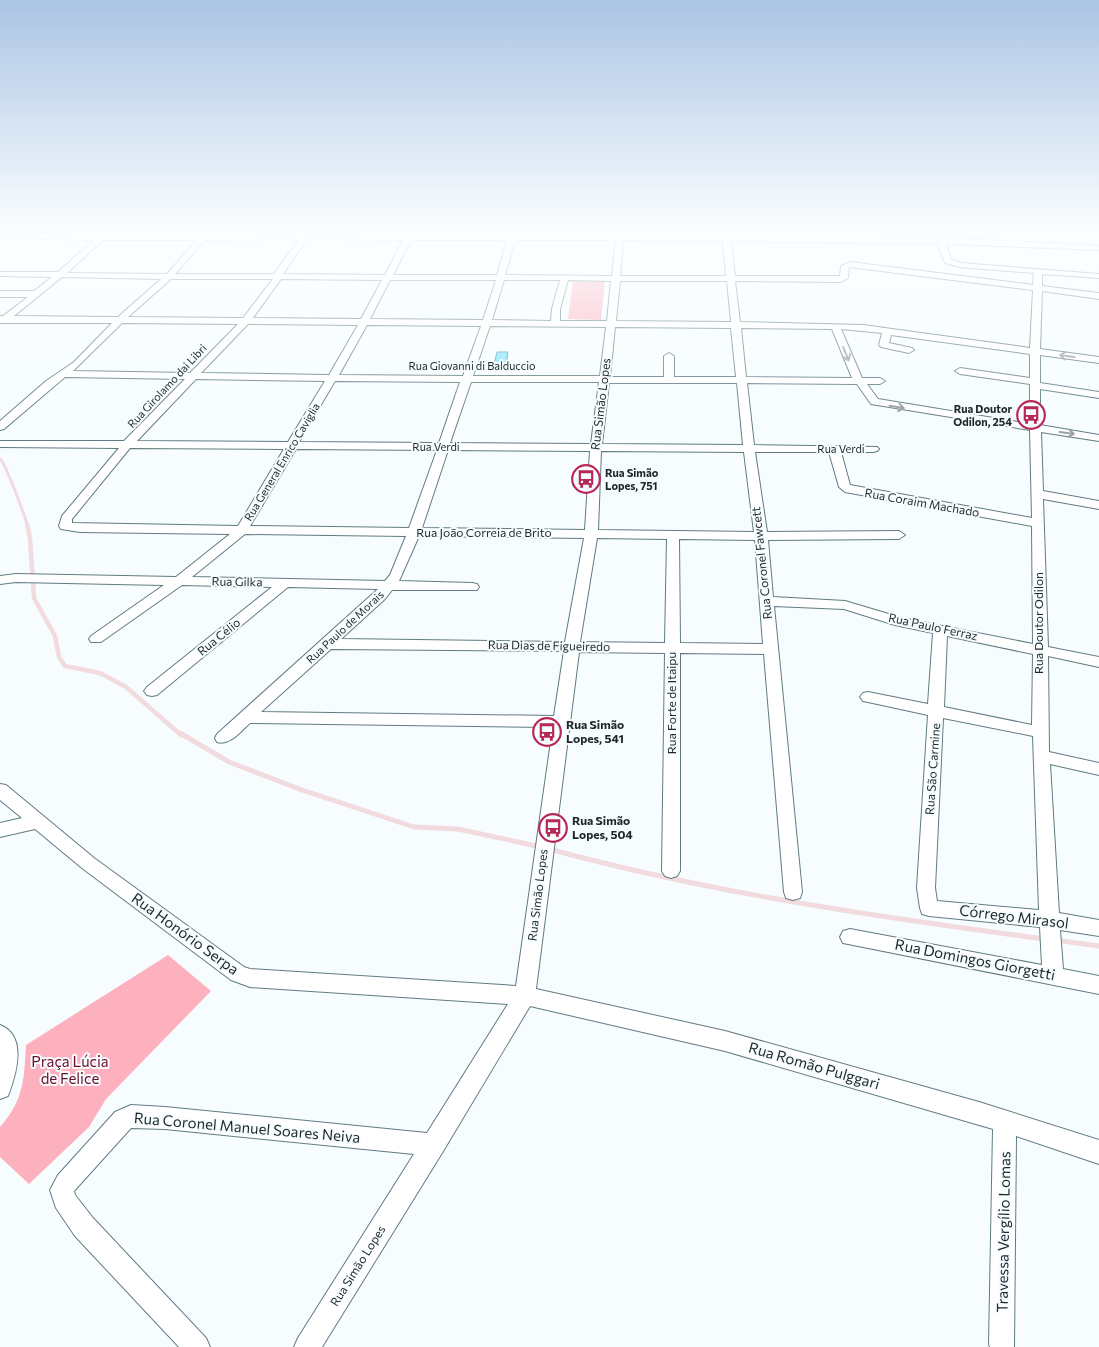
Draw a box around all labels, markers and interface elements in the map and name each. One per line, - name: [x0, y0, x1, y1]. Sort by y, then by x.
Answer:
- street label: Rua Girolamo dai Libri: [124, 341, 209, 430]
- one-way arrow: [842, 346, 851, 361]
- one-way arrow: [1059, 351, 1075, 361]
- street label: Rua Simão Lopes: [587, 357, 613, 451]
- street label: Rua Giovanni di Balduccio: [408, 359, 536, 372]
- street label: Rua General Enrico Caviglia: [241, 400, 322, 523]
- bus stop icon: Rua Doutor Odilon, 254: [1016, 400, 1046, 430]
- one-way arrow: [889, 402, 905, 412]
- place label: Rua Doutor Odilon, 254: [953, 402, 1012, 428]
- one-way arrow: [1059, 428, 1075, 438]
- street label: Rua Verdi: [412, 440, 460, 453]
- street label: Rua Verdi: [817, 442, 865, 455]
- bus stop icon: Rua Simão Lopes, 751: [571, 464, 601, 494]
- place label: Rua Simão Lopes, 751: [605, 466, 659, 492]
- street label: Rua Coraim Machado: [864, 485, 981, 519]
- street label: Rua Coronel Fawcett: [748, 506, 774, 620]
- street label: Rua João Correia de Brito: [416, 525, 552, 540]
- street label: Rua Doutor Odilon: [1031, 572, 1045, 674]
- street label: Rua Gilka: [211, 574, 263, 588]
- street label: Rua Paulo de Morais: [303, 588, 386, 666]
- street label: Rua Paulo Ferraz: [887, 610, 979, 642]
- street label: Rua Célio: [194, 615, 243, 658]
- street label: Rua Dias de Figueiredo: [488, 637, 610, 653]
- street label: Rua Forte de Itaipu: [664, 652, 678, 754]
- bus stop icon: Rua Simão Lopes, 541: [532, 717, 562, 747]
- place label: Rua Simão Lopes, 541: [566, 717, 624, 745]
- street label: Rua São Carmine: [922, 723, 942, 815]
- bus stop icon: Rua Simão Lopes, 504: [538, 813, 568, 843]
- place label: Rua Simão Lopes, 504: [572, 813, 633, 841]
- street label: Rua Simão Lopes: [524, 848, 550, 942]
- street label: Rua Honório Serpa: [129, 888, 243, 978]
- street label: Córrego Mirasol: [958, 900, 1070, 932]
- street label: Rua Domingos Giorgetti: [894, 935, 1057, 983]
- street label: Rua Romão Pulggari: [747, 1038, 882, 1092]
- park label: Praça Lúcia de Felice: [31, 1052, 109, 1087]
- street label: Rua Coronel Manuel Soares Neiva: [133, 1108, 361, 1146]
- street label: Travessa Vergílio Lomas: [993, 1151, 1013, 1313]
- street label: Rua Simão Lopes: [327, 1223, 388, 1308]

